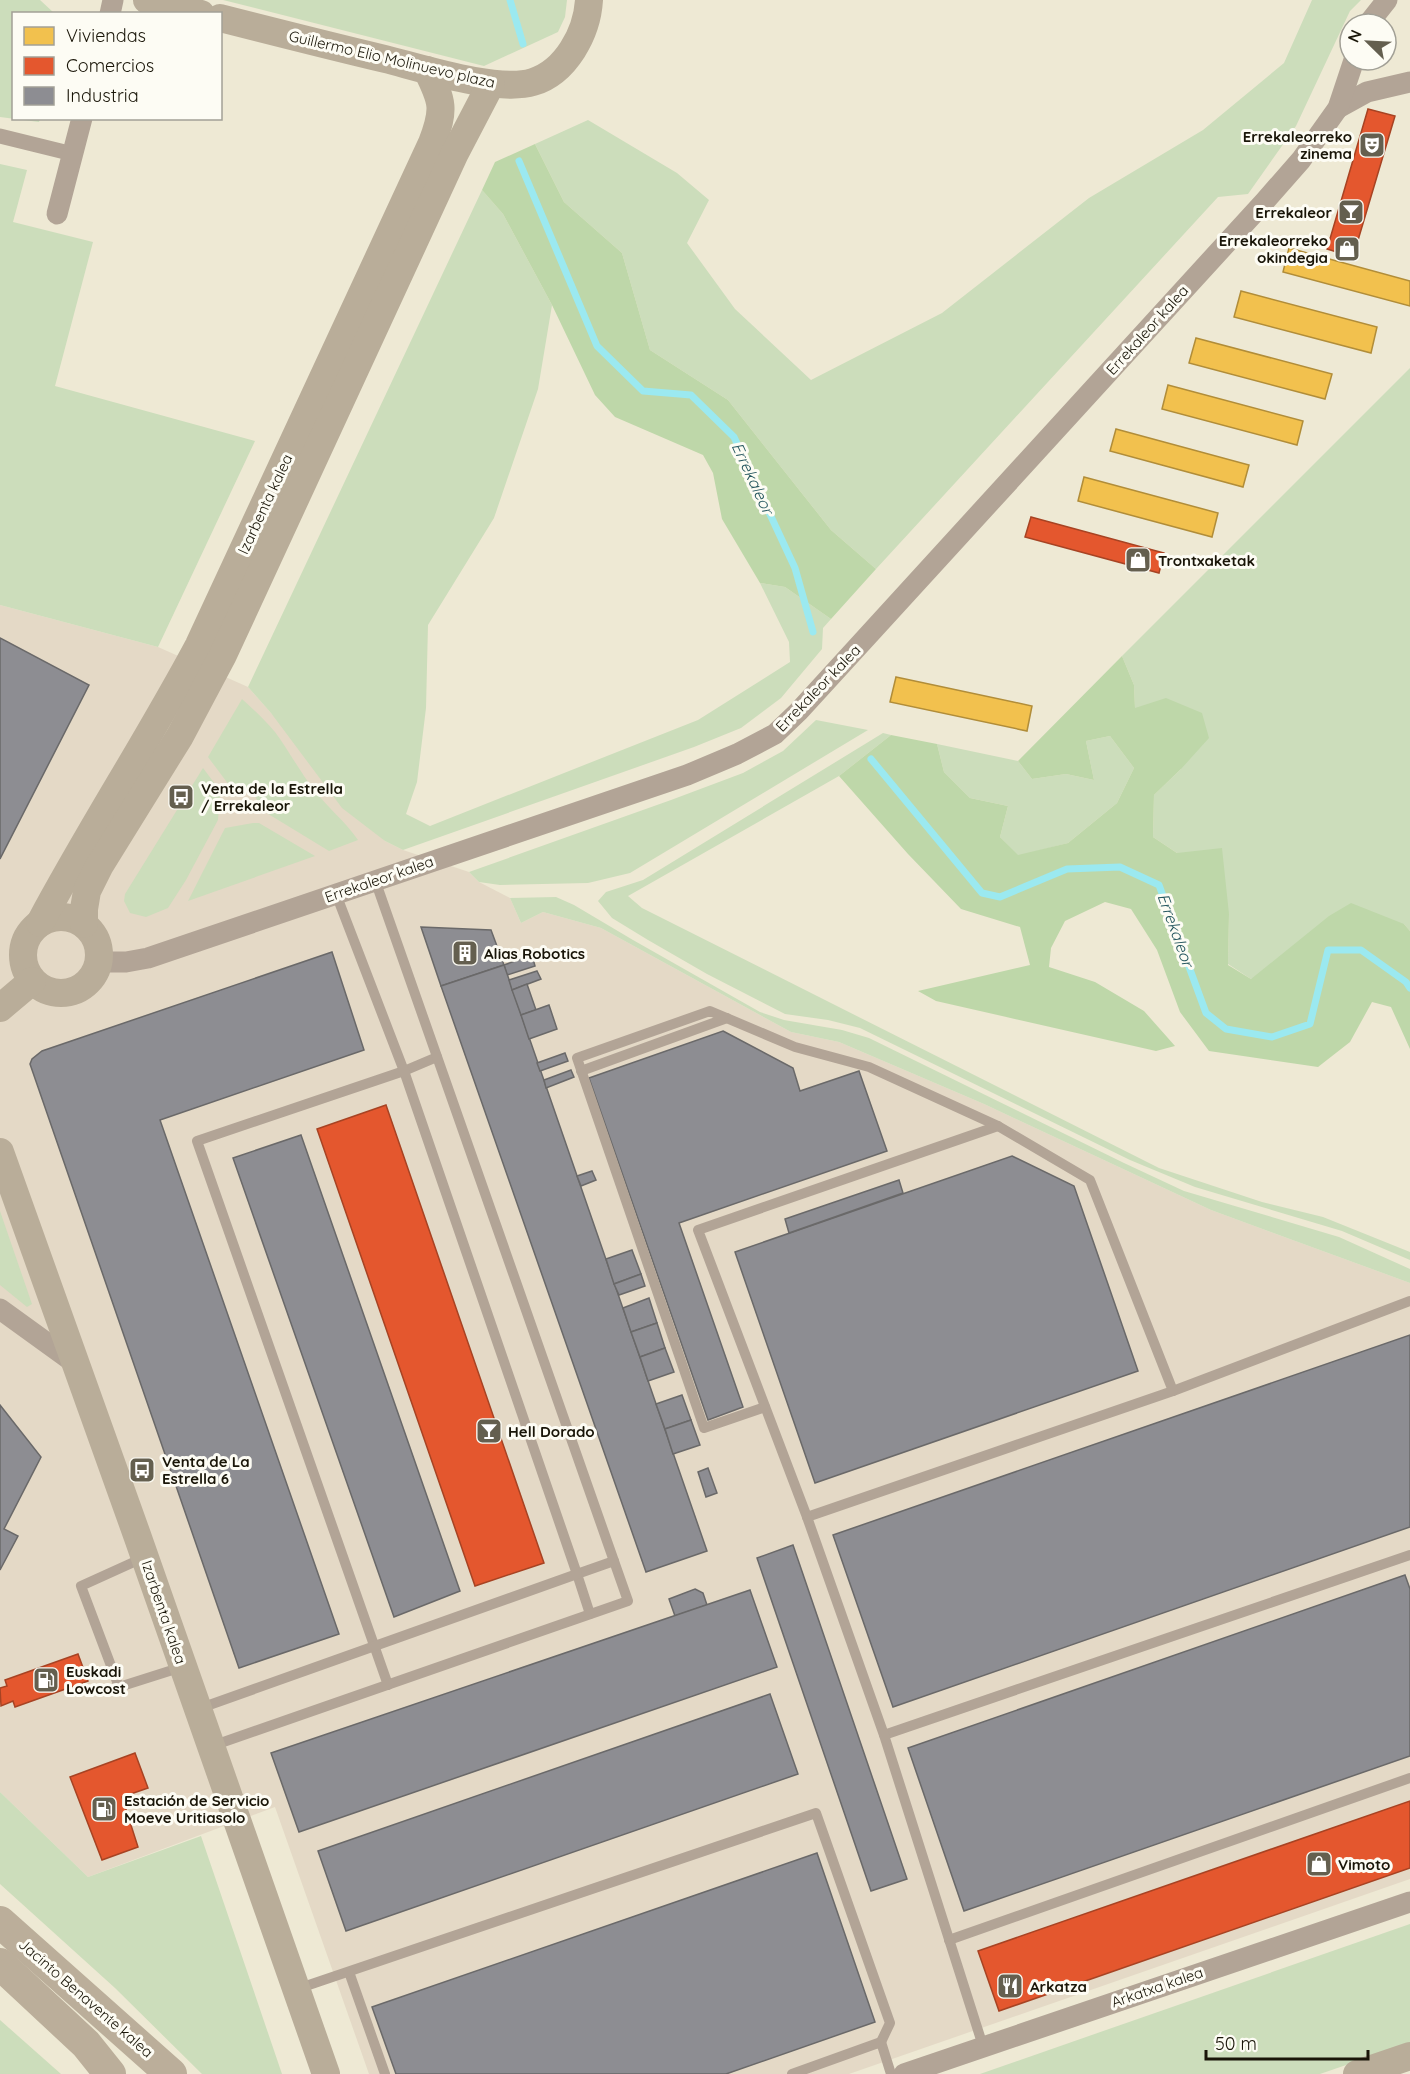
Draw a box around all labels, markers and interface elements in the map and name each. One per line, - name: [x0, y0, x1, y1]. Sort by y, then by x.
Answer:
- legend: [12, 12, 222, 120]
- north arrow: [1338, 12, 1398, 72]
- text: Viviendas: [66, 24, 146, 47]
- street label: Guillermo Elio Molinuevo plaza: [287, 26, 497, 92]
- text: N: [1343, 26, 1366, 45]
- text: Comercios: [66, 54, 154, 77]
- text: Industria: [66, 84, 139, 107]
- place label: Errekaleorreko zinema: [1243, 127, 1352, 163]
- theatre icon: Errekaleorreko zinema: [1357, 130, 1387, 160]
- bar icon: Errekaleor: [1336, 197, 1366, 227]
- place label: Errekaleor: [1255, 203, 1332, 222]
- place label: Errekaleorreko okindegia: [1219, 231, 1328, 267]
- shop icon: Errekaleorreko okindegia: [1332, 234, 1362, 264]
- street label: Errekaleor kalea: [1102, 281, 1192, 379]
- water label: Errekaleor: [728, 439, 779, 519]
- street label: Izarbenta kalea: [234, 451, 296, 557]
- shop icon: Trontxaketak: [1123, 545, 1153, 575]
- place label: Trontxaketak: [1158, 551, 1255, 570]
- street label: Errekaleor kalea: [772, 640, 864, 736]
- place label: Venta de la Estrella / Errekaleor: [201, 779, 343, 815]
- bus stop icon: Venta de la Estrella / Errekaleor: [166, 782, 196, 812]
- street label: Errekaleor kalea: [322, 851, 436, 907]
- water label: Errekaleor: [1153, 891, 1199, 971]
- building icon: Alias Robotics: [450, 938, 480, 968]
- place label: Alias Robotics: [484, 944, 585, 963]
- bar icon: Hell Dorado: [474, 1416, 504, 1446]
- place label: Hell Dorado: [508, 1422, 595, 1441]
- place label: Venta de La Estrella 6: [162, 1452, 250, 1488]
- bus stop icon: Venta de La Estrella 6: [127, 1455, 157, 1485]
- street label: Izarbenta kalea: [137, 1558, 191, 1666]
- place label: Euskadi Lowcost: [66, 1662, 126, 1698]
- fuel station icon: Euskadi Lowcost: [31, 1665, 61, 1695]
- place label: Estación de Servicio Moeve Uritiasolo: [124, 1791, 269, 1827]
- fuel station icon: Estación de Servicio Moeve Uritiasolo: [89, 1794, 119, 1824]
- shop icon: Vimoto: [1304, 1849, 1334, 1879]
- place label: Vimoto: [1338, 1855, 1390, 1874]
- street label: Jacinto Benavente kalea: [15, 1934, 157, 2062]
- street label: Arkatxa kalea: [1109, 1962, 1205, 2012]
- restaurant icon: Arkatza: [995, 1971, 1025, 2001]
- place label: Arkatza: [1030, 1977, 1087, 1996]
- scale bar: [1206, 2023, 1368, 2061]
- text: 50 m: [1215, 2032, 1257, 2055]

